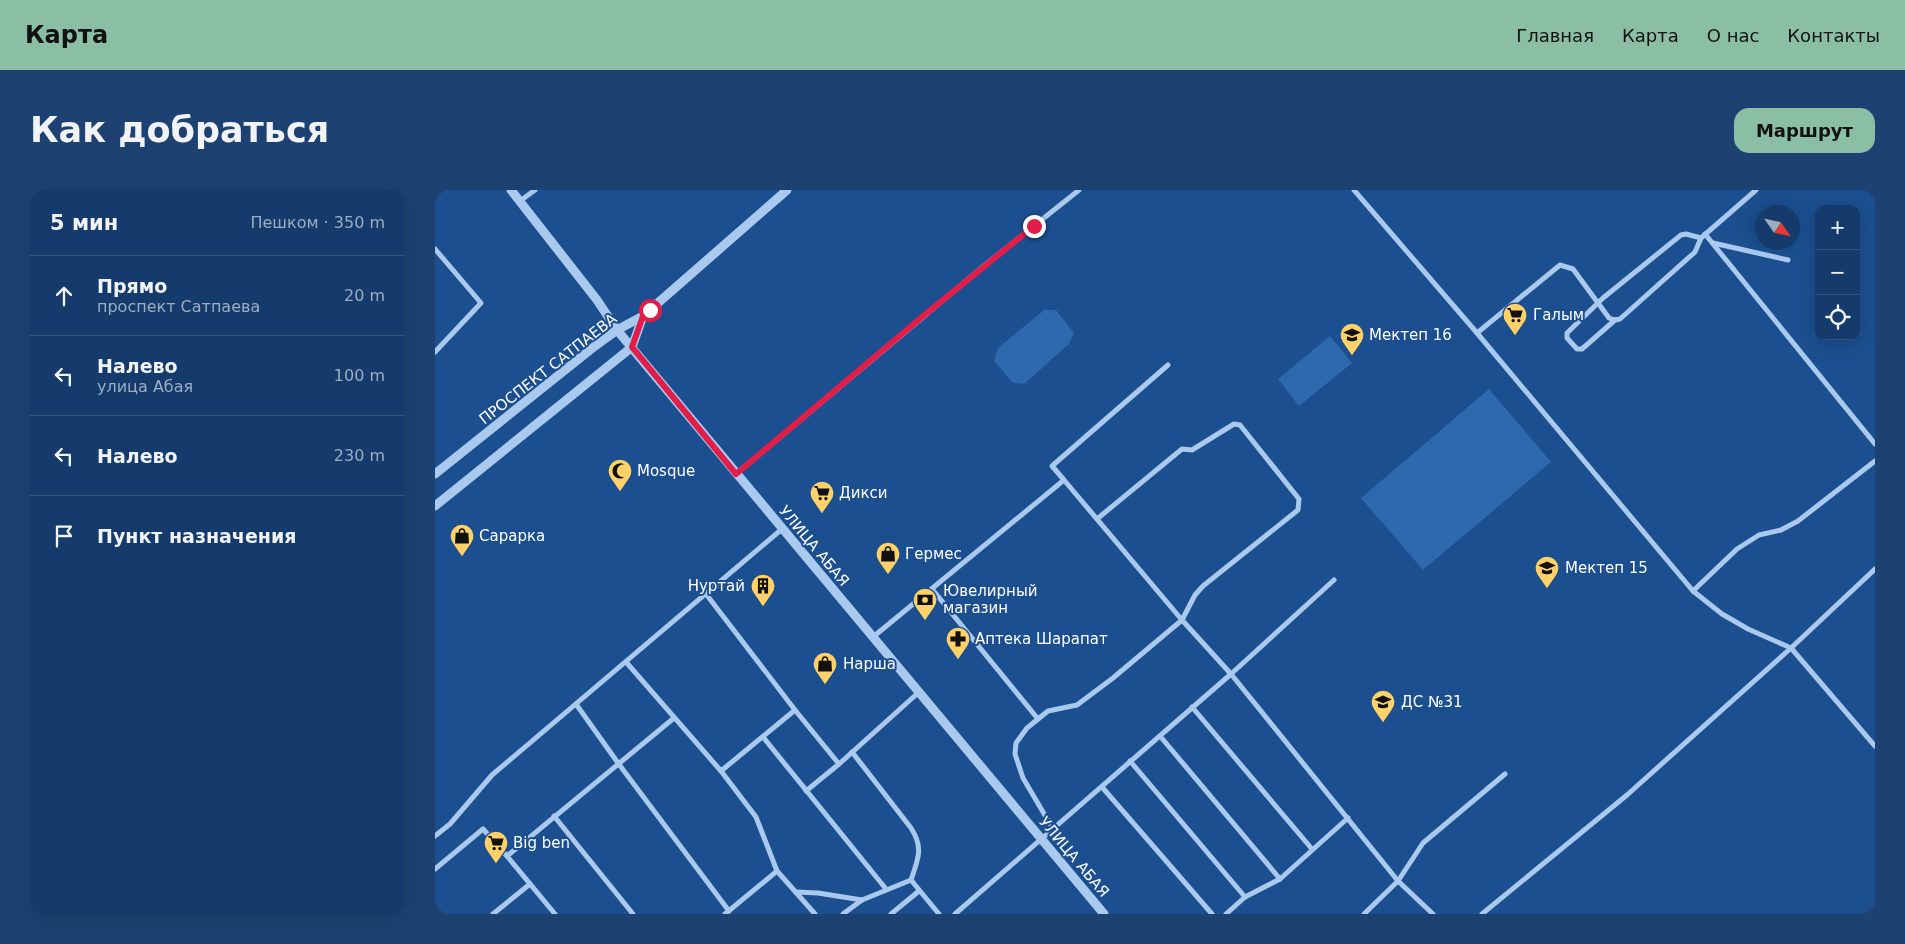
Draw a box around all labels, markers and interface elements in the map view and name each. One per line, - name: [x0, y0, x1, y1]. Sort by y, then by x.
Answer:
- text: Карта: [25, 21, 108, 49]
- text: Главная: [1516, 25, 1594, 46]
- text: Карта: [1622, 25, 1679, 46]
- text: О нас: [1707, 25, 1759, 46]
- text: Контакты: [1787, 25, 1880, 46]
- button: Маршрут: [1734, 108, 1875, 153]
- text: Как добраться: [30, 110, 329, 150]
- north arrow: [1755, 205, 1800, 250]
- map controls: [1815, 205, 1860, 340]
- button: +: [1815, 205, 1860, 250]
- text: 5 мин: [50, 211, 118, 235]
- text: Пешком · 350 m: [250, 213, 385, 232]
- route end: [1023, 215, 1046, 238]
- button: −: [1815, 250, 1860, 295]
- text: Прямо: [97, 275, 167, 297]
- icon: ahead: [50, 282, 78, 310]
- text: 20 m: [344, 286, 385, 305]
- button: locate: [1815, 295, 1860, 340]
- text: проспект Сатпаева: [97, 297, 260, 316]
- route start: [639, 299, 662, 322]
- supermarket icon: Галым: [1502, 302, 1528, 336]
- place label: Галым: [1533, 306, 1584, 324]
- street label: ПРОСПЕКТ САТПАЕВА: [476, 309, 621, 428]
- school or university icon: Мектеп 16: [1339, 322, 1365, 356]
- place label: Мектеп 16: [1369, 326, 1452, 344]
- text: Налево: [97, 355, 178, 377]
- icon: left: [50, 362, 78, 390]
- text: 100 m: [334, 366, 385, 385]
- text: улица Абая: [97, 377, 193, 396]
- icon: left: [50, 442, 78, 470]
- text: Налево: [97, 445, 178, 467]
- text: 230 m: [334, 446, 385, 465]
- mosque icon: Mosque: [607, 458, 633, 492]
- place label: Mosque: [637, 462, 695, 480]
- supermarket icon: Дикси: [809, 480, 835, 514]
- place label: Дикси: [839, 484, 888, 502]
- street label: УЛИЦА АБАЯ: [775, 502, 853, 590]
- icon: arrive: [50, 522, 78, 550]
- shop icon: Сарарка: [449, 523, 475, 557]
- text: Пункт назначения: [97, 525, 296, 547]
- place label: Сарарка: [479, 527, 545, 545]
- shop icon: Гермес: [875, 541, 901, 575]
- place label: Гермес: [905, 545, 962, 563]
- school or university icon: Мектеп 15: [1534, 555, 1560, 589]
- place label: Мектеп 15: [1565, 559, 1648, 577]
- building icon: Нуртай: [750, 573, 776, 607]
- place label: Нуртай: [688, 577, 745, 595]
- place label: Ювелирный магазин: [943, 582, 1038, 617]
- bank icon: Ювелирный магазин: [912, 587, 938, 621]
- pharmacy icon: Аптека Шарапат: [945, 626, 971, 660]
- place label: Аптека Шарапат: [975, 630, 1108, 648]
- shop icon: Нарша: [812, 651, 838, 685]
- place label: Нарша: [843, 655, 896, 673]
- school or university icon: ДС №31: [1370, 689, 1396, 723]
- place label: ДС №31: [1401, 693, 1463, 711]
- street label: УЛИЦА АБАЯ: [1035, 813, 1113, 901]
- supermarket icon: Big ben: [483, 830, 509, 864]
- place label: Big ben: [513, 834, 570, 852]

